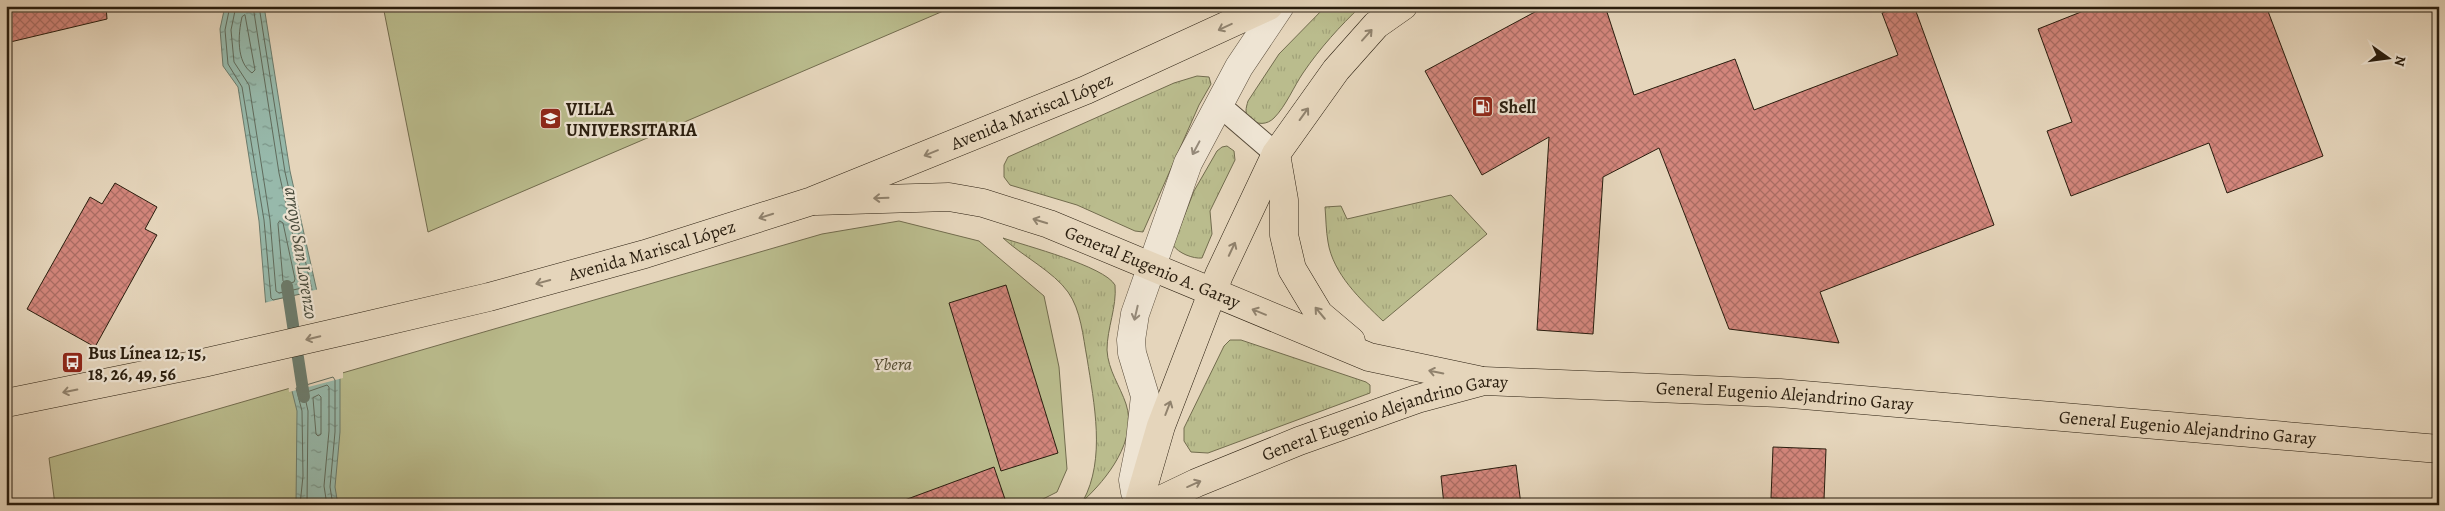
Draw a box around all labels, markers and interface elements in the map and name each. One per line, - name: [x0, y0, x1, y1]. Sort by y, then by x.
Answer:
- one-way arrow: [1218, 22, 1233, 32]
- one-way arrow: [1361, 29, 1373, 42]
- north arrow: [2362, 32, 2412, 82]
- text: N: [2390, 54, 2411, 68]
- street label: Avenida Mariscal López: [946, 67, 1117, 156]
- fuel station icon: Shell: [1471, 95, 1495, 119]
- place label: Shell: [1499, 95, 1536, 119]
- place label: VILLA UNIVERSITARIA: [565, 97, 698, 142]
- school or university icon: VILLA UNIVERSITARIA: [538, 107, 562, 131]
- one-way arrow: [1299, 107, 1309, 121]
- one-way arrow: [1191, 140, 1200, 155]
- one-way arrow: [924, 149, 939, 158]
- water label: arroyo San Lorenzo: [278, 185, 324, 321]
- one-way arrow: [874, 194, 890, 203]
- one-way arrow: [758, 211, 774, 221]
- street label: Avenida Mariscal López: [565, 214, 738, 287]
- one-way arrow: [1033, 216, 1049, 226]
- street label: General Eugenio A. Garay: [1061, 220, 1245, 315]
- one-way arrow: [1227, 241, 1237, 256]
- one-way arrow: [535, 278, 551, 288]
- one-way arrow: [1131, 305, 1140, 321]
- one-way arrow: [1314, 306, 1325, 319]
- one-way arrow: [1252, 307, 1267, 316]
- one-way arrow: [305, 334, 321, 343]
- place label: Bus Línea 12, 15, 18, 26, 49, 56: [88, 341, 206, 386]
- bus stop icon: Bus Línea 12, 15, 18, 26, 49, 56: [60, 351, 84, 375]
- park label: Ybera: [874, 352, 912, 376]
- one-way arrow: [1429, 366, 1445, 376]
- street label: General Eugenio Alejandrino Garay: [1258, 369, 1510, 467]
- street label: General Eugenio Alejandrino Garay: [1656, 376, 1915, 416]
- one-way arrow: [62, 386, 78, 396]
- one-way arrow: [1164, 401, 1173, 416]
- street label: General Eugenio Alejandrino Garay: [2058, 405, 2318, 451]
- one-way arrow: [1186, 479, 1201, 488]

